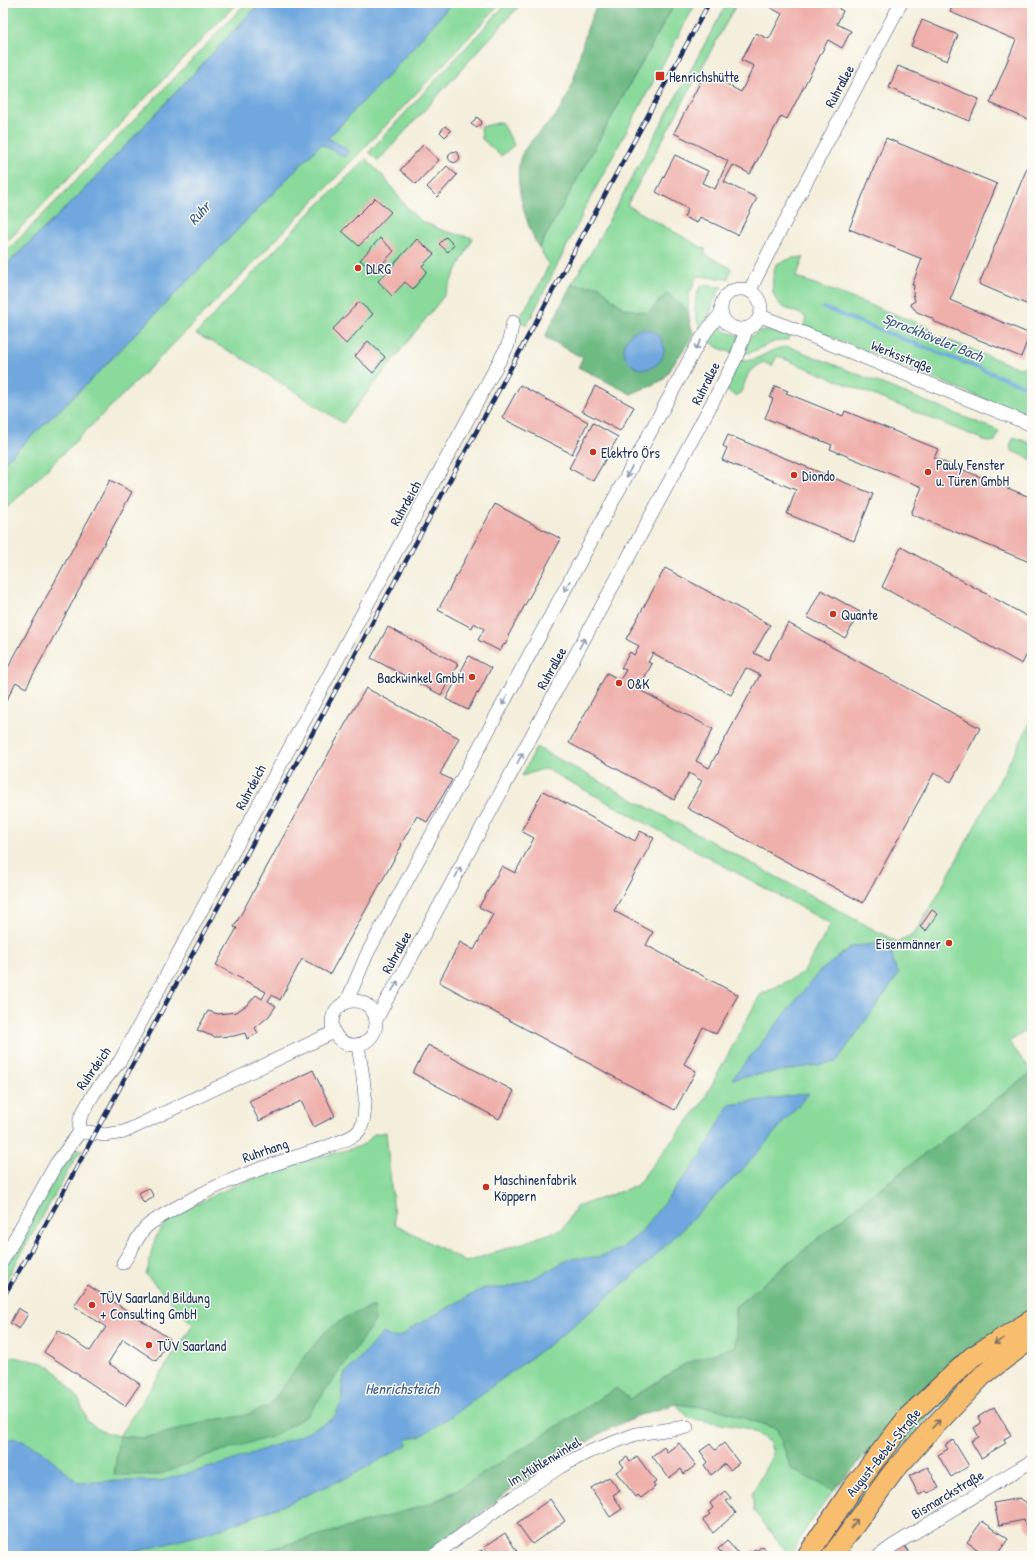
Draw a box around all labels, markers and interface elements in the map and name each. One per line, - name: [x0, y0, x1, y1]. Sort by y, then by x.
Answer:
- street label: Ruhrallee: [820, 61, 858, 111]
- place label: Henrichshütte: [669, 67, 740, 86]
- marker: Henrichshütte: [654, 70, 666, 82]
- water label: Ruhr: [183, 195, 217, 229]
- place label: DLRG: [366, 259, 391, 278]
- marker: DLRG: [353, 263, 363, 273]
- water label: Sprockhöveler Bach: [880, 307, 988, 367]
- street label: Werksstraße: [868, 335, 936, 378]
- one-way arrow: [694, 339, 702, 351]
- street label: Ruhrallee: [686, 358, 724, 408]
- place label: Elektro Örs: [601, 443, 660, 462]
- marker: Elektro Örs: [588, 447, 598, 457]
- place label: Pauly Fenster u. Türen GmbH: [936, 455, 1009, 490]
- one-way arrow: [625, 466, 633, 478]
- place label: Diondo: [802, 466, 835, 485]
- marker: Pauly Fenster u. Türen GmbH: [923, 467, 933, 477]
- marker: Diondo: [789, 470, 799, 480]
- street label: Ruhrdeich: [385, 477, 425, 529]
- one-way arrow: [563, 580, 570, 592]
- place label: Quante: [841, 605, 878, 624]
- marker: Quante: [828, 609, 838, 619]
- one-way arrow: [579, 638, 586, 650]
- street label: Ruhrallee: [532, 643, 571, 693]
- place label: Backwinkel GmbH: [377, 668, 464, 687]
- marker: Backwinkel GmbH: [467, 672, 477, 682]
- place label: O&K: [627, 674, 650, 693]
- marker: O&K: [614, 678, 624, 688]
- one-way arrow: [501, 694, 508, 706]
- one-way arrow: [517, 752, 524, 764]
- street label: Ruhrdeich: [230, 761, 270, 813]
- one-way arrow: [455, 866, 462, 878]
- street label: Ruhrallee: [377, 927, 416, 977]
- place label: Eisenmänner: [876, 934, 942, 953]
- marker: Eisenmänner: [944, 938, 954, 948]
- one-way arrow: [391, 981, 399, 992]
- street label: Ruhrdeich: [71, 1043, 115, 1093]
- street label: Ruhrhang: [240, 1133, 291, 1168]
- place label: Maschinenfabrik Köppern: [494, 1170, 577, 1206]
- marker: Maschinenfabrik Köppern: [481, 1182, 491, 1192]
- place label: TÜV Saarland Bildung + Consulting GmbH: [100, 1288, 210, 1324]
- marker: TÜV Saarland Bildung + Consulting GmbH: [87, 1300, 97, 1310]
- place label: TÜV Saarland: [157, 1336, 227, 1355]
- one-way arrow: [993, 1337, 1005, 1345]
- marker: TÜV Saarland: [144, 1340, 154, 1350]
- water label: Henrichsteich: [365, 1378, 440, 1399]
- street label: August-Bebel-Straße: [841, 1403, 926, 1501]
- one-way arrow: [932, 1419, 941, 1429]
- street label: Im Mühlenwinkel: [504, 1431, 584, 1490]
- street label: Bismarckstraße: [907, 1465, 988, 1524]
- one-way arrow: [850, 1519, 858, 1530]

